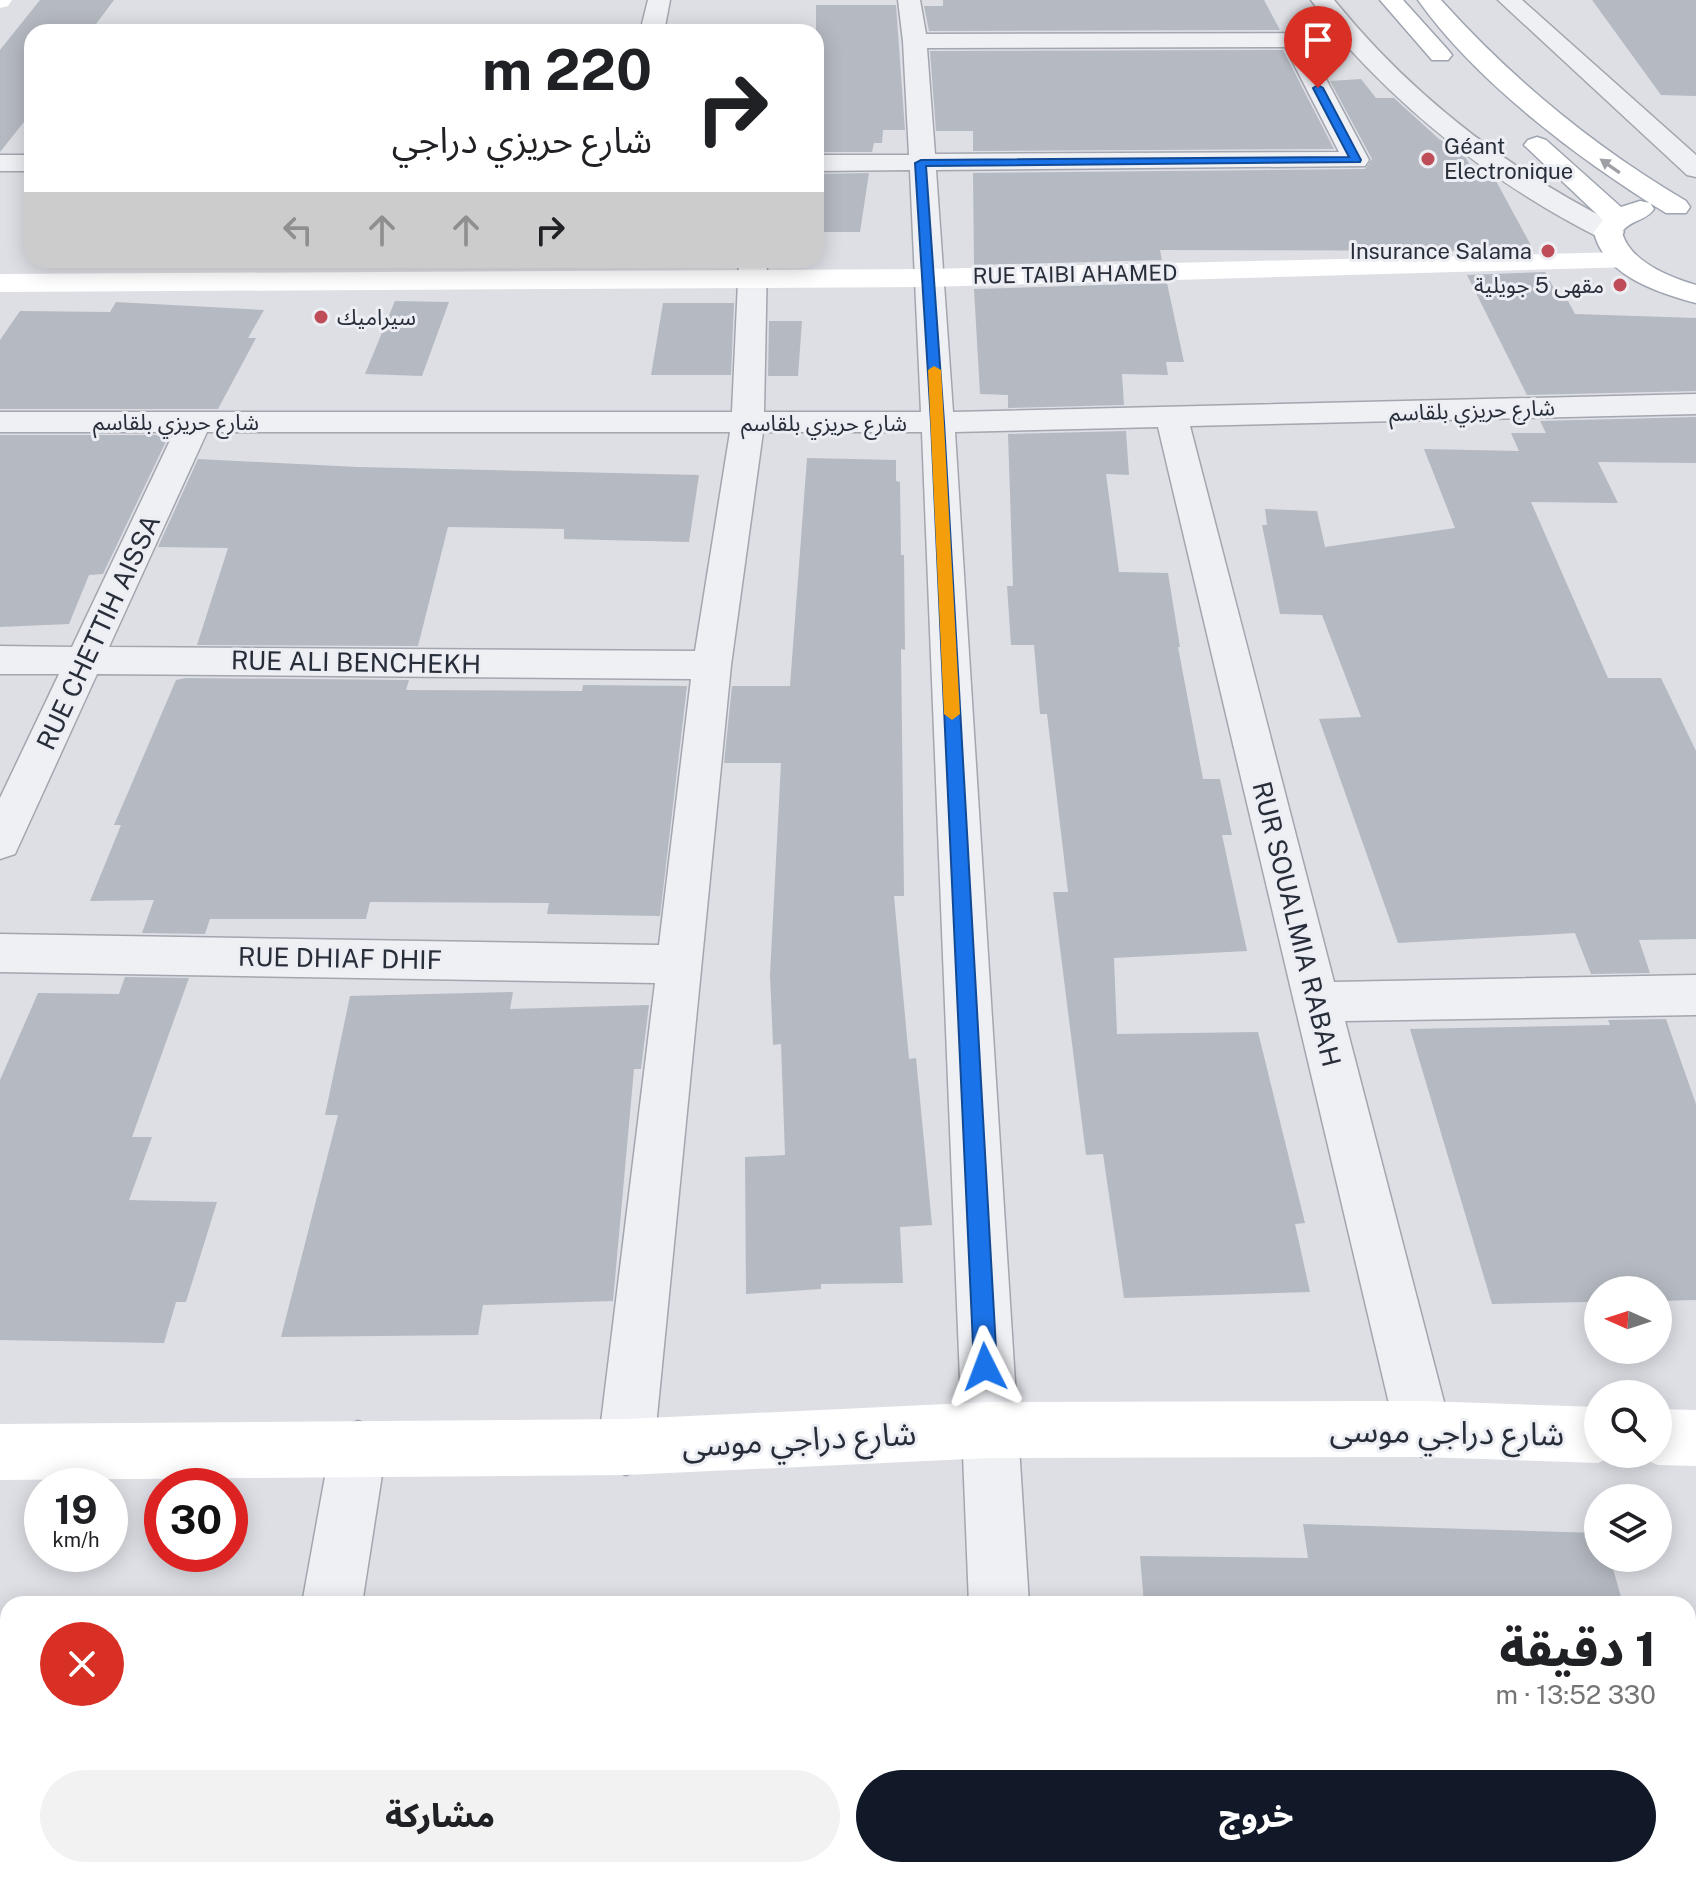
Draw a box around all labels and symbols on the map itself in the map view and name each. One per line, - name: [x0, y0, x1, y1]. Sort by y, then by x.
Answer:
- pin: [1284, 6, 1352, 88]
- place label: Géant Electronique: [1444, 133, 1573, 184]
- marker: Géant Electronique: [1419, 150, 1437, 168]
- one-way arrow: [1599, 159, 1620, 174]
- place label: Insurance Salama: [1350, 238, 1532, 264]
- marker: Insurance Salama: [1539, 242, 1557, 260]
- street label: RUE TAIBI AHAMED: [972, 259, 1178, 289]
- place label: مقهى 5 جويلية: [1474, 272, 1604, 298]
- marker: مقهى 5 جويلية: [1611, 276, 1629, 294]
- place label: سيراميك: [337, 304, 416, 330]
- marker: سيراميك: [312, 308, 330, 326]
- street label: شارع حريزي بلقاسم: [1389, 394, 1556, 430]
- street label: شارع حريزي بلقاسم: [93, 409, 259, 439]
- street label: شارع حريزي بلقاسم: [741, 410, 907, 440]
- street label: RUE CHETTIH AISSA: [30, 509, 166, 755]
- street label: RUE ALI BENCHEKH: [231, 644, 481, 680]
- street label: RUR SOUALMIA RABAH: [1247, 778, 1347, 1070]
- street label: RUE DHIAF DHIF: [238, 941, 442, 975]
- north arrow: [1584, 1276, 1672, 1364]
- position arrow: [943, 1325, 1027, 1409]
- street label: شارع دراجي موسى: [1329, 1411, 1565, 1459]
- street label: شارع دراجي موسى: [681, 1414, 917, 1470]
- speed limit sign: 30: [144, 1468, 248, 1572]

